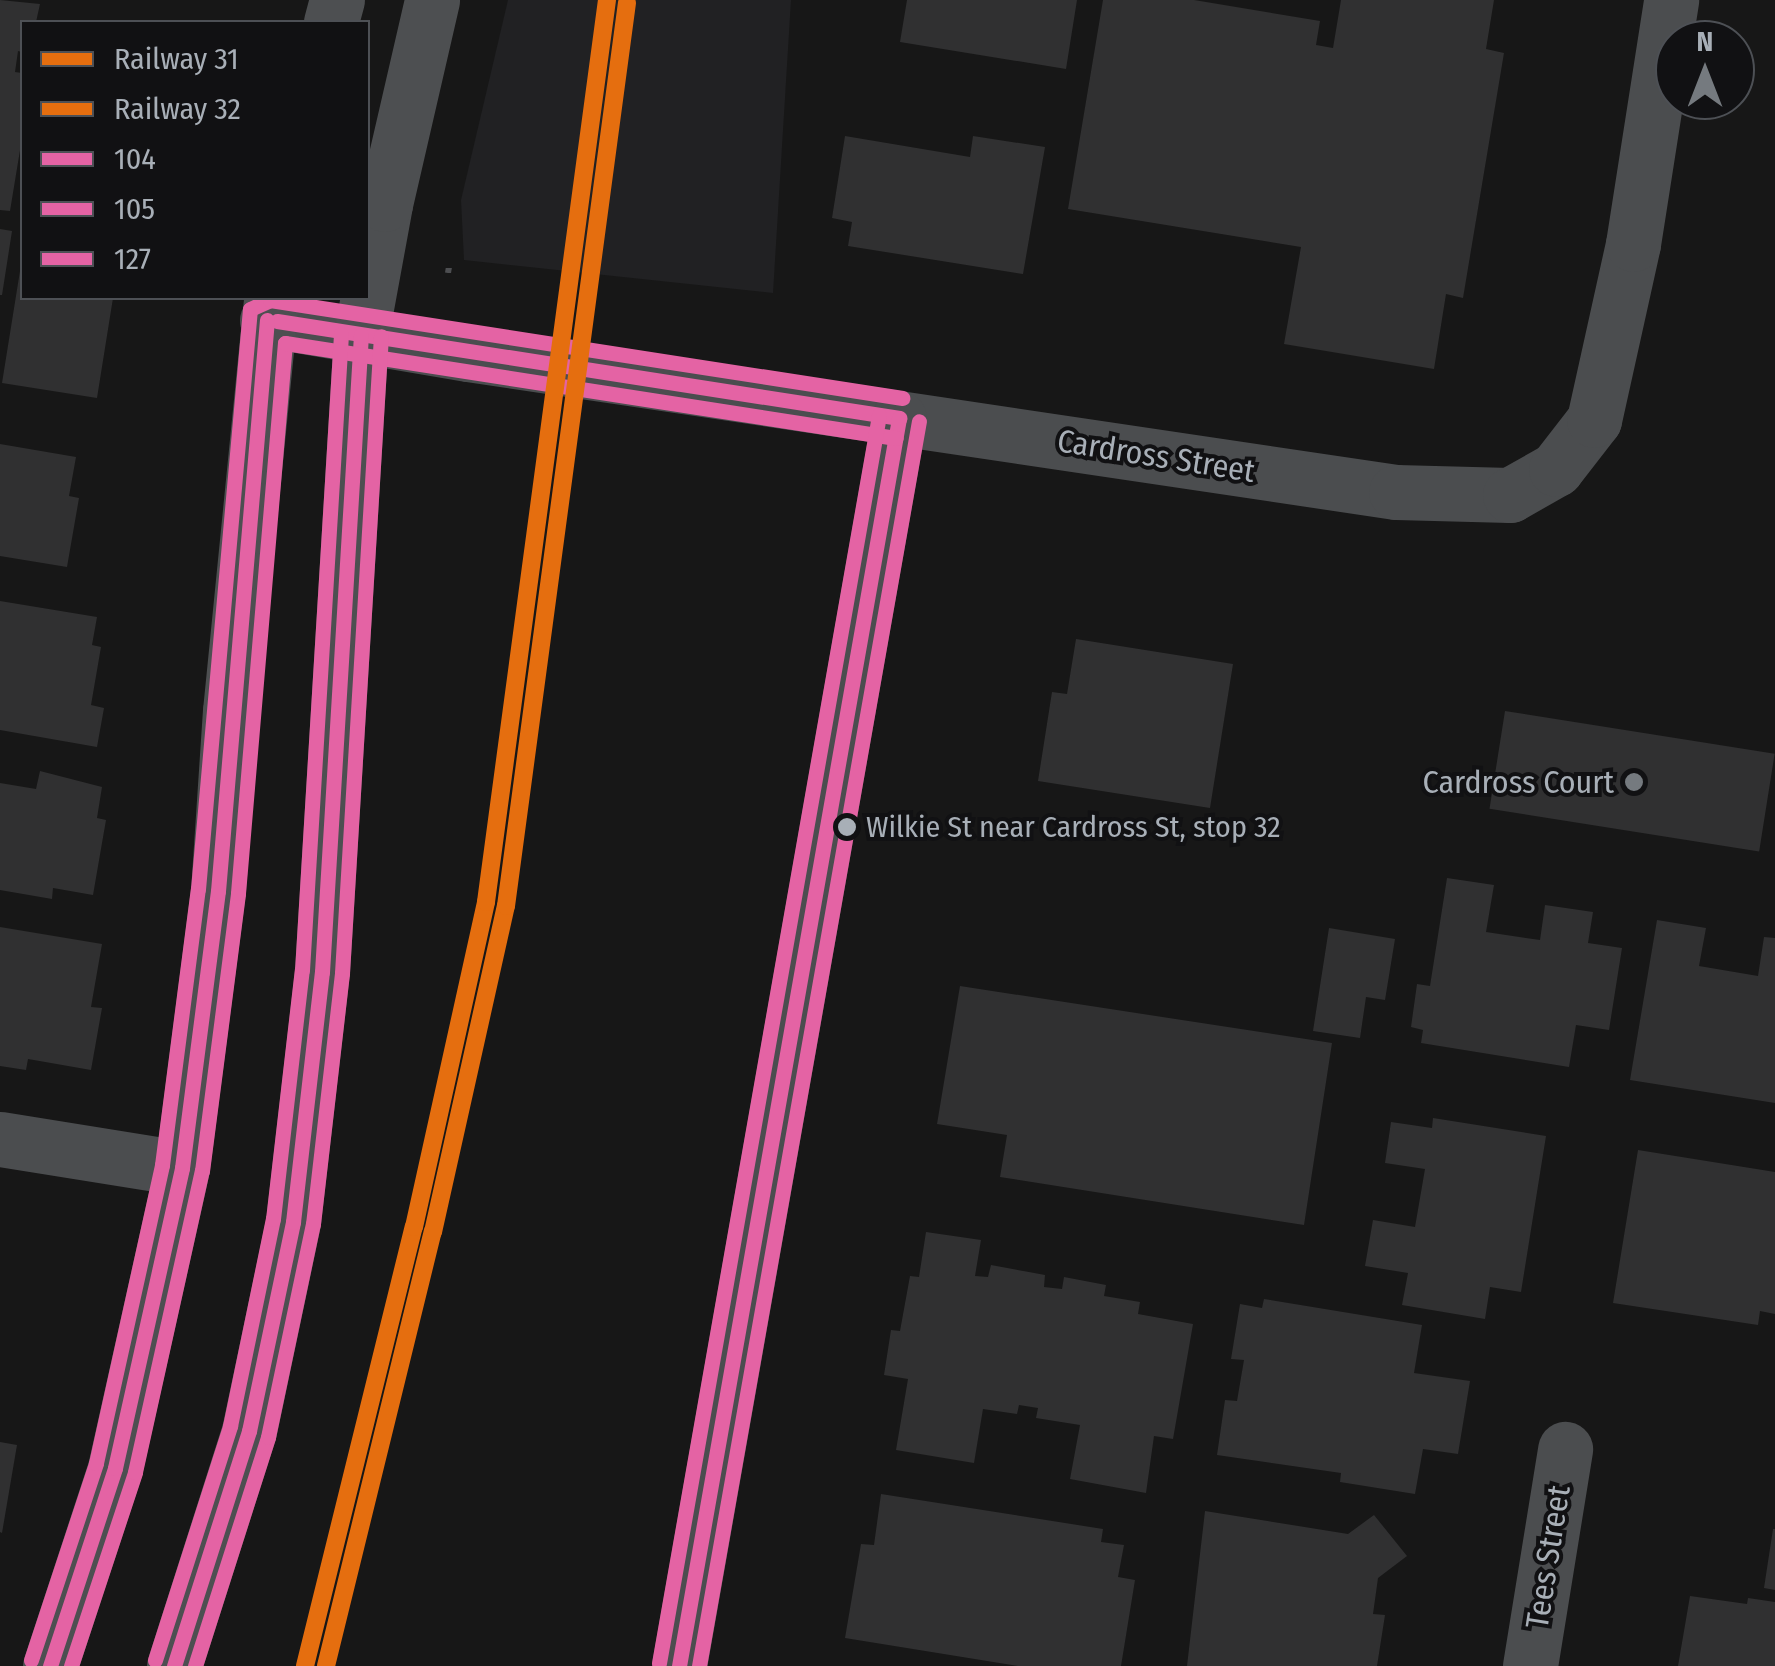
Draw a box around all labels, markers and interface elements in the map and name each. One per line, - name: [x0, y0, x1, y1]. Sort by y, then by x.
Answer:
- legend: [20, 20, 370, 300]
- north arrow: [1655, 20, 1755, 120]
- text: N: [1697, 25, 1713, 58]
- text: Railway 31: [114, 41, 239, 77]
- text: Railway 32: [114, 91, 241, 127]
- text: 104: [114, 141, 156, 177]
- text: 105: [114, 191, 155, 227]
- text: 127: [114, 241, 151, 277]
- street label: Cardross Street: [1055, 421, 1257, 491]
- place label: Cardross Court: [1423, 763, 1614, 801]
- marker: Cardross Court: [1623, 771, 1645, 793]
- place label: Wilkie St near Cardross St, stop 32: [866, 809, 1280, 845]
- marker: Wilkie St near Cardross St, stop 32: [837, 817, 857, 837]
- street label: Tees Street: [1518, 1483, 1578, 1631]

